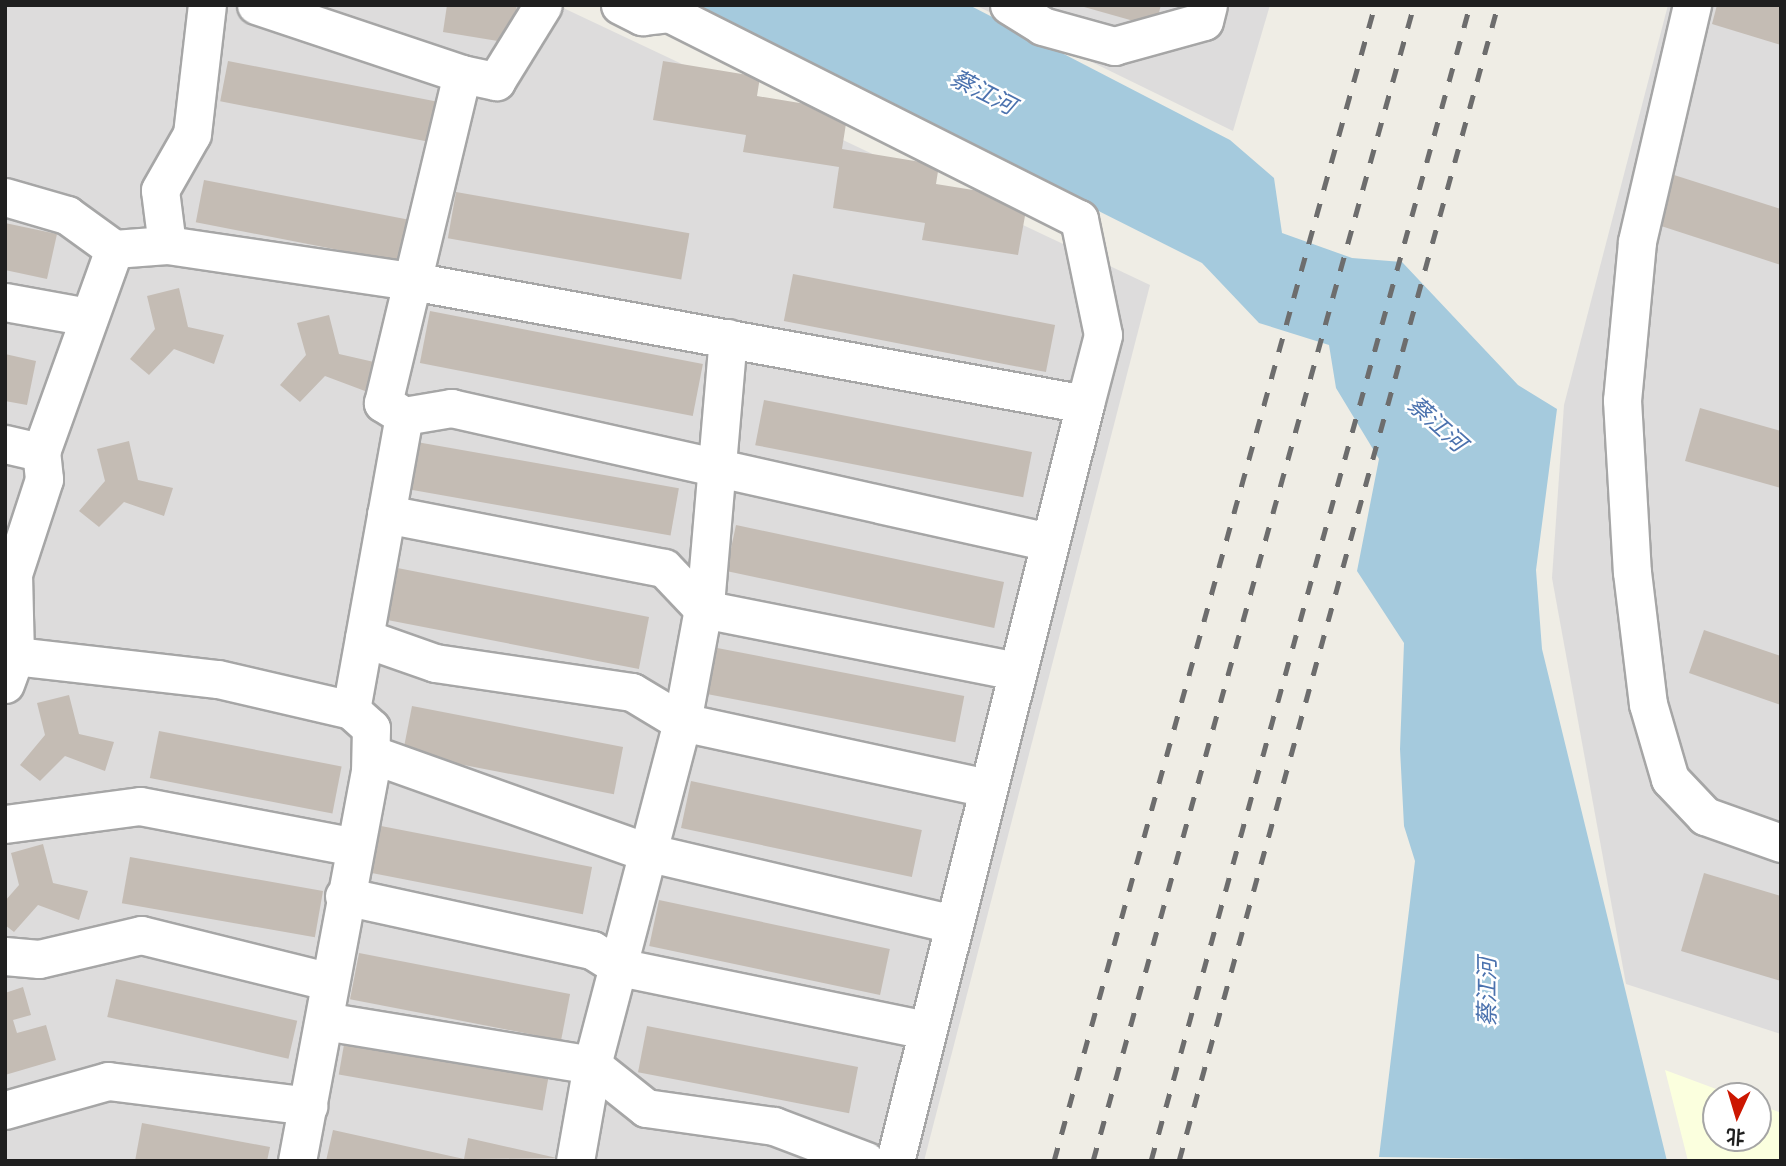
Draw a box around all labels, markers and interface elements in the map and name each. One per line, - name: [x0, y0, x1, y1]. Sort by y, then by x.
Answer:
- water label: 蔡江河: [946, 64, 1020, 120]
- water label: 蔡江河: [1402, 391, 1472, 457]
- water label: 蔡江河: [1473, 958, 1501, 1026]
- north arrow: [1702, 1082, 1772, 1152]
- text: 北: [1725, 1124, 1746, 1149]

